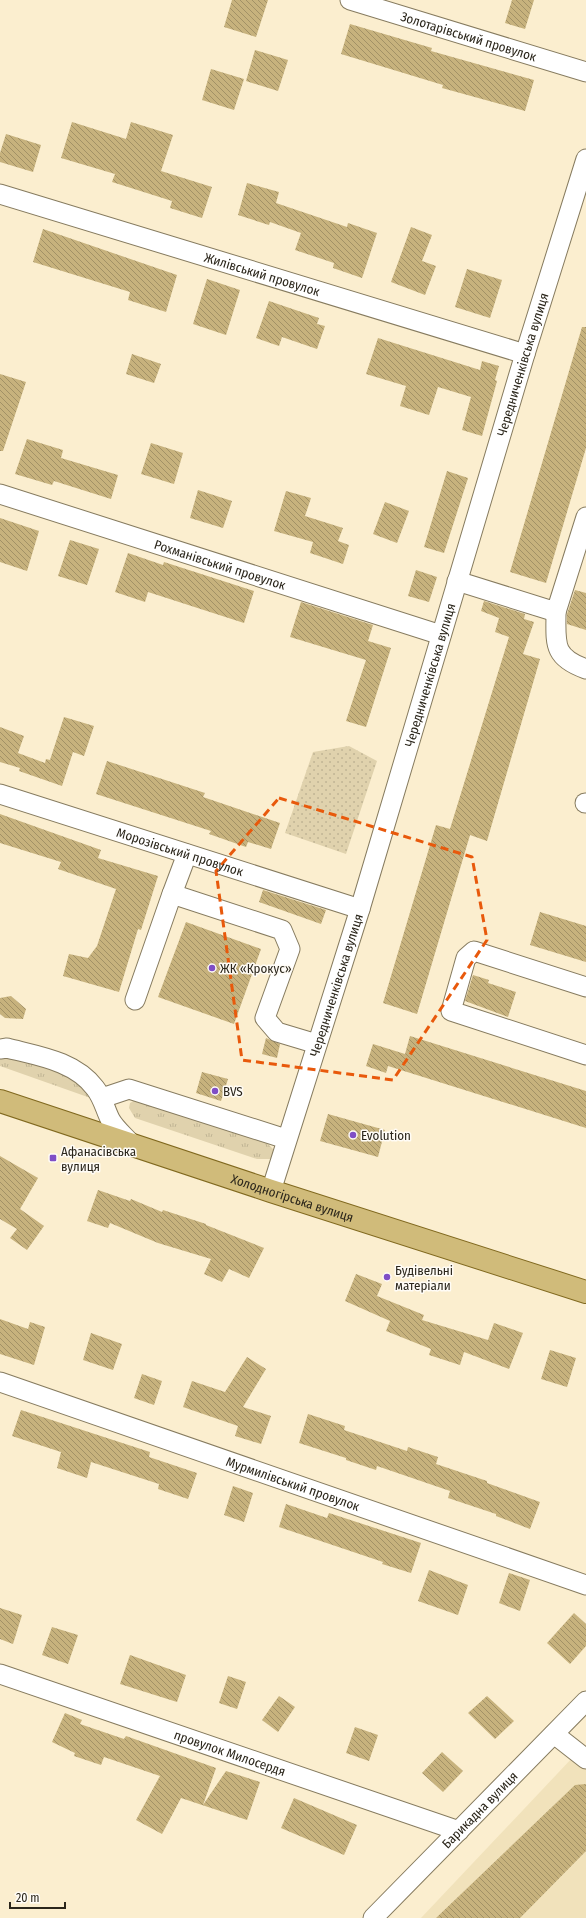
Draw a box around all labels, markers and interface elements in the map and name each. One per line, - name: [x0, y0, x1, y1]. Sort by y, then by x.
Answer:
- street label: Золотарівський провулок: [399, 9, 538, 64]
- street label: Жилівський провулок: [202, 250, 322, 299]
- street label: Чередниченківська вулиця: [494, 291, 552, 438]
- street label: Рохманівський провулок: [152, 537, 287, 593]
- street label: Чередниченківська вулиця: [402, 601, 459, 749]
- street label: Морозівський провулок: [115, 825, 245, 879]
- street label: Чередниченківська вулиця: [307, 912, 366, 1058]
- place label: ЖК «Крокус»: [220, 961, 292, 976]
- marker: ЖК «Крокус»: [207, 963, 217, 973]
- place label: BVS: [223, 1084, 243, 1099]
- marker: BVS: [210, 1086, 220, 1096]
- place label: Evolution: [361, 1128, 411, 1143]
- marker: Evolution: [348, 1130, 358, 1140]
- place label: Афанасівська вулиця: [61, 1144, 136, 1174]
- marker: Афанасівська вулиця: [48, 1153, 58, 1163]
- street label: Холодногірська вулиця: [229, 1171, 355, 1225]
- place label: Будівельні матеріали: [395, 1263, 453, 1293]
- marker: Будівельні матеріали: [382, 1272, 392, 1282]
- street label: Мурмилівський провулок: [224, 1454, 362, 1514]
- street label: провулок Милосердя: [172, 1727, 287, 1779]
- street label: Барикадна вулиця: [439, 1768, 521, 1851]
- scale bar: [10, 1884, 65, 1910]
- text: 20 m: [16, 1891, 40, 1905]

